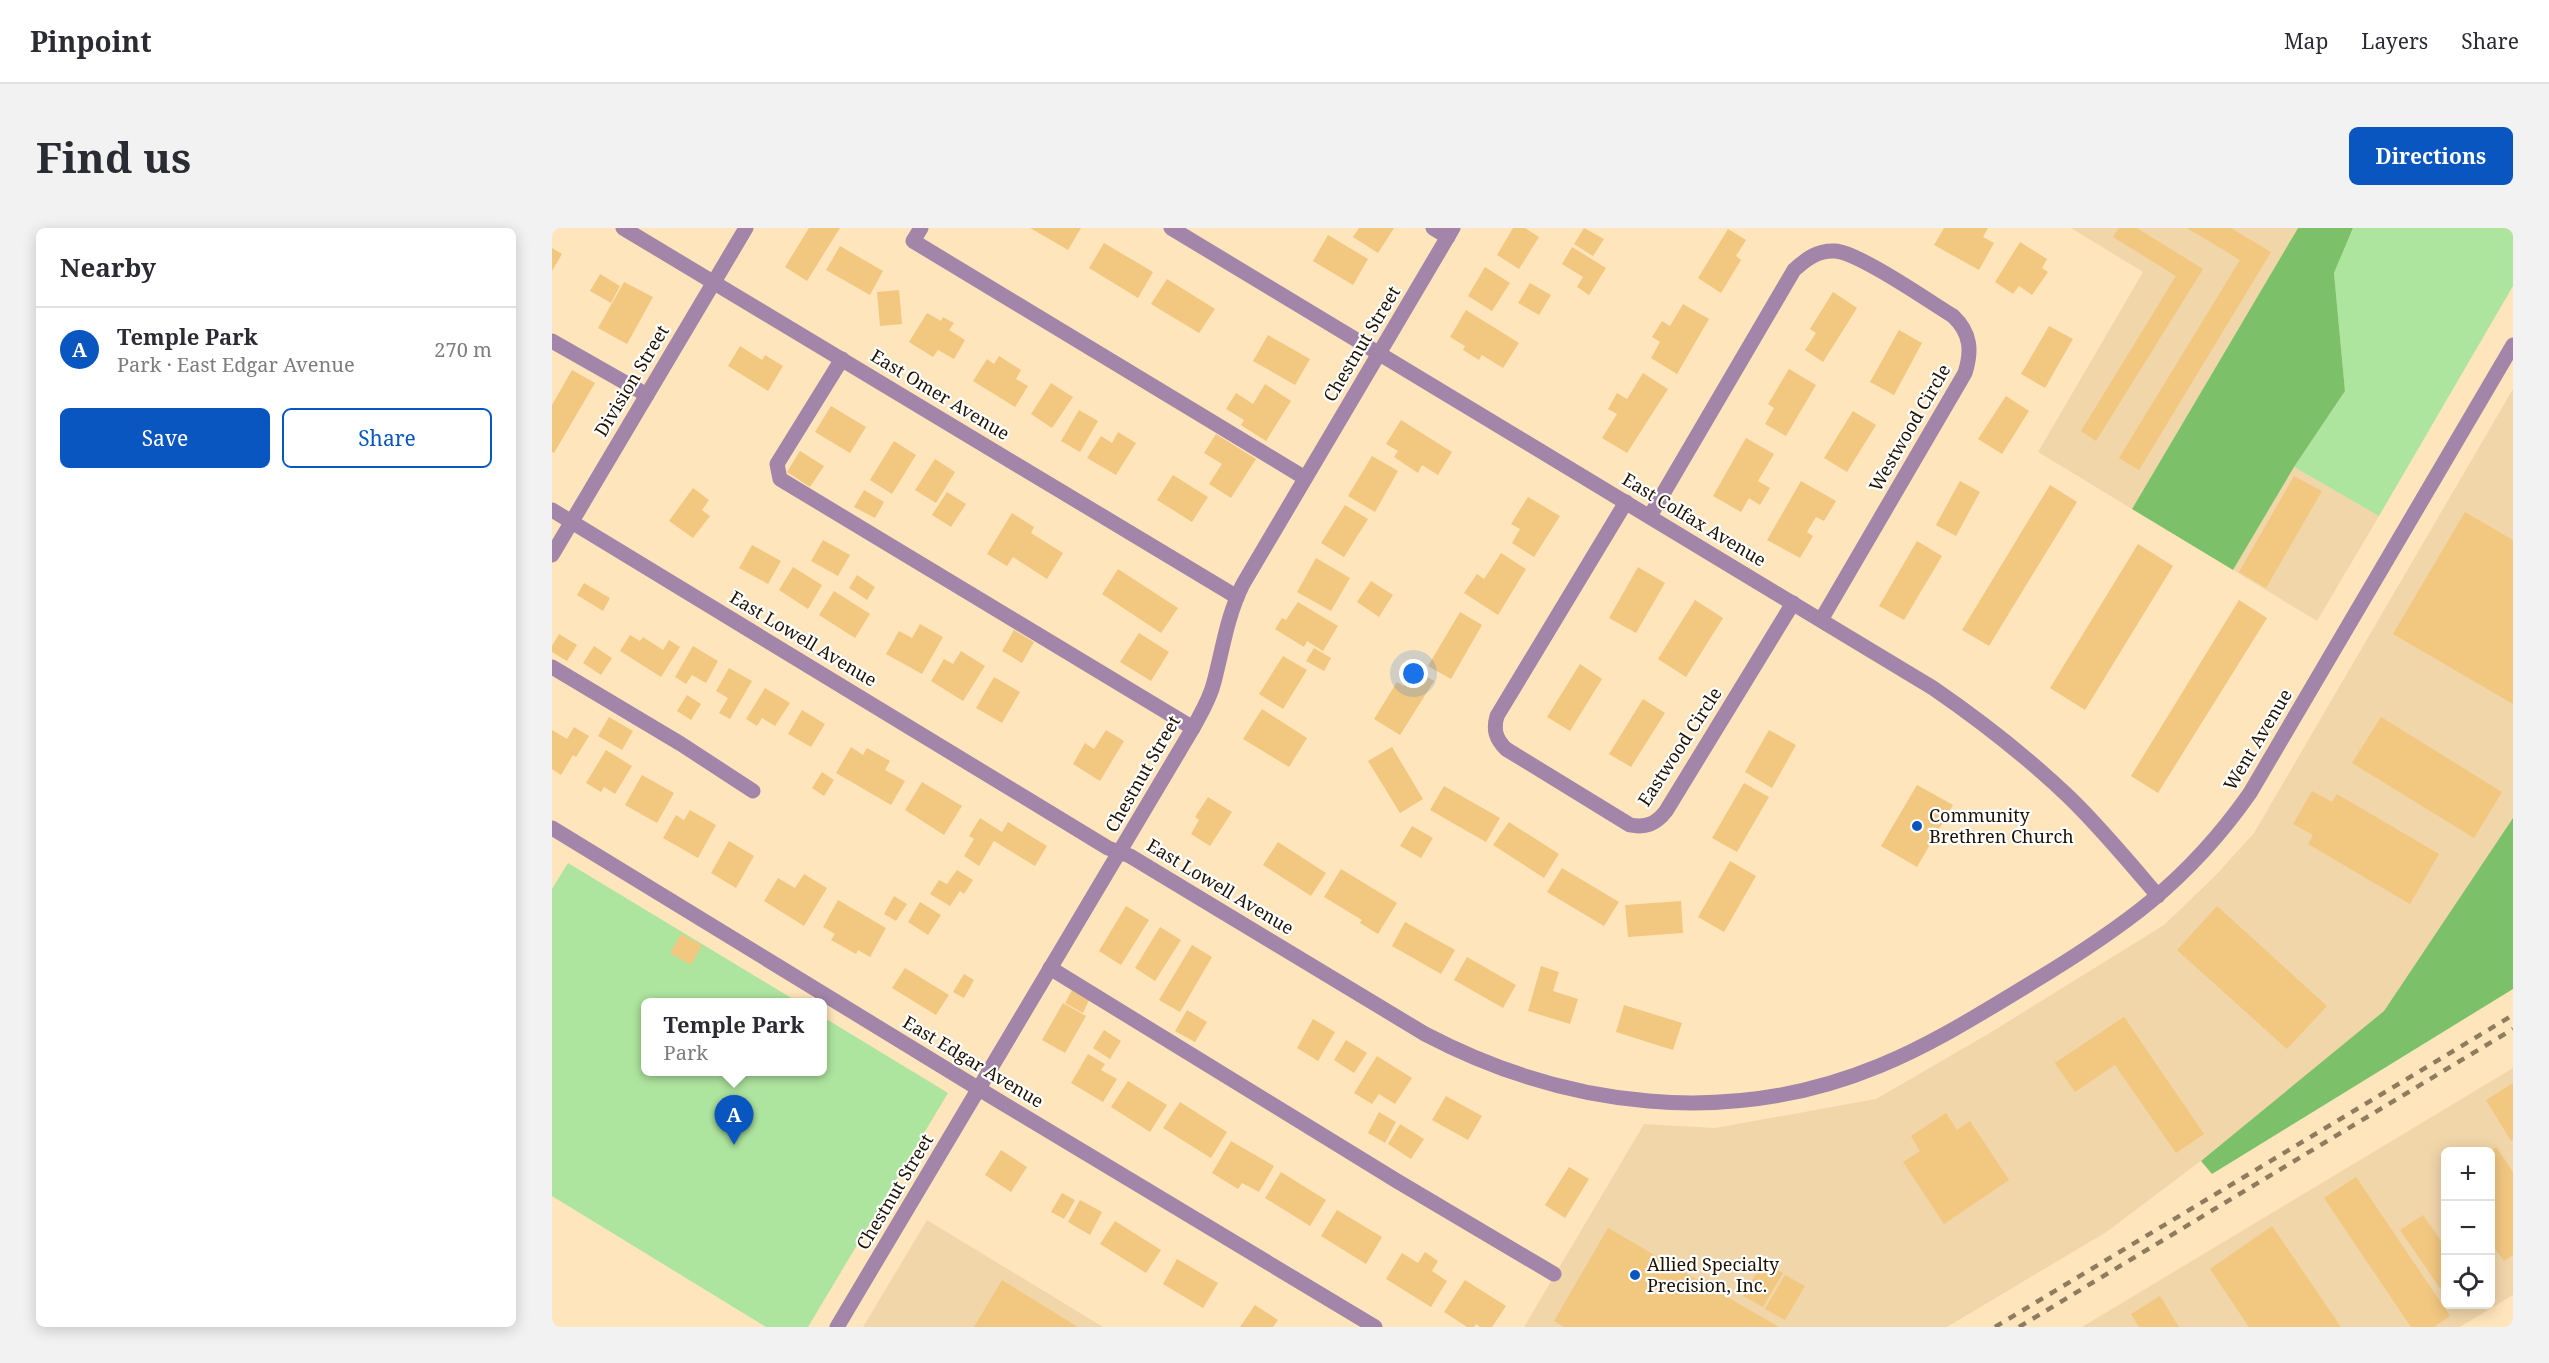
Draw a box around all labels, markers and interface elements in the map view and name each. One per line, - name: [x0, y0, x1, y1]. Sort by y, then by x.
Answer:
- text: Pinpoint: [30, 22, 152, 60]
- text: Map: [2284, 27, 2328, 55]
- text: Layers: [2361, 27, 2428, 55]
- text: Share: [2461, 27, 2519, 55]
- button: Directions: [2349, 127, 2513, 185]
- text: Find us: [36, 128, 191, 185]
- text: Nearby: [60, 249, 156, 285]
- street label: Chestnut Street: [1317, 281, 1405, 406]
- street label: Division Street: [588, 320, 674, 441]
- text: Temple Park: [117, 321, 258, 351]
- text: A: [72, 336, 87, 363]
- text: 270 m: [434, 336, 492, 363]
- street label: East Omer Avenue: [867, 343, 1014, 445]
- text: Park · East Edgar Avenue: [117, 351, 355, 378]
- street label: Westwood Circle: [1863, 359, 1955, 496]
- button: Save: [60, 408, 270, 468]
- button: Share: [282, 408, 492, 468]
- street label: East Colfax Avenue: [1618, 467, 1771, 572]
- street label: East Lowell Avenue: [726, 585, 881, 692]
- your location: [1399, 659, 1428, 688]
- street label: Eastwood Circle: [1632, 682, 1727, 811]
- street label: Went Avenue: [2217, 684, 2297, 795]
- street label: Chestnut Street: [1099, 711, 1185, 836]
- place label: Community Brethren Church: [1929, 803, 2074, 848]
- marker: Community Brethren Church: [1910, 819, 1924, 833]
- street label: East Lowell Avenue: [1143, 833, 1298, 940]
- popup: [641, 998, 827, 1076]
- text: Temple Park: [664, 1009, 804, 1039]
- street label: East Edgar Avenue: [899, 1010, 1048, 1113]
- text: Park: [664, 1039, 708, 1066]
- pin: A: [714, 1096, 753, 1145]
- street label: Chestnut Street: [850, 1129, 938, 1254]
- map controls: [2441, 1147, 2495, 1309]
- button: +: [2441, 1147, 2495, 1201]
- button: −: [2441, 1201, 2495, 1255]
- place label: Allied Specialty Precision, Inc.: [1647, 1252, 1780, 1297]
- button: locate: [2441, 1255, 2495, 1309]
- marker: Allied Specialty Precision, Inc.: [1628, 1268, 1642, 1282]

